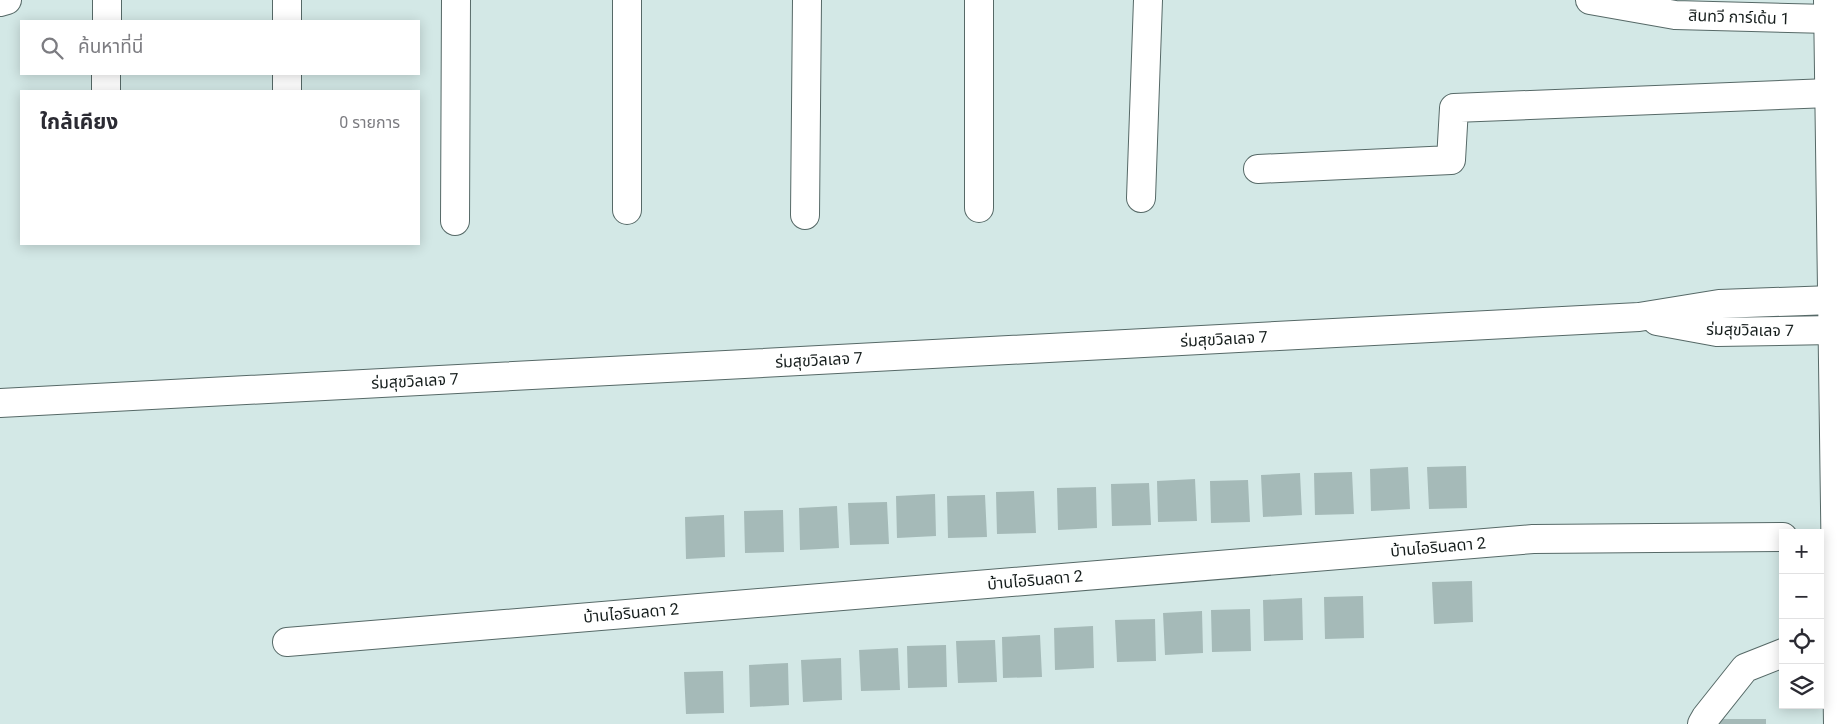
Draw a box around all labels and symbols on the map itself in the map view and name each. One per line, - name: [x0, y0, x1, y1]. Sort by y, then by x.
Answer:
- street label: สินทวี การ์เด้น 1: [1688, 6, 1790, 28]
- street label: ร่มสุขวิลเลจ 7: [1706, 320, 1794, 340]
- street label: ร่มสุขวิลเลจ 7: [1180, 327, 1268, 351]
- street label: ร่มสุขวิลเลจ 7: [775, 348, 863, 372]
- street label: ร่มสุขวิลเลจ 7: [371, 369, 459, 393]
- street label: บ้านไอรินลดา 2: [1389, 533, 1487, 561]
- street label: บ้านไอรินลดา 2: [986, 566, 1084, 594]
- street label: บ้านไอรินลดา 2: [582, 599, 680, 627]

